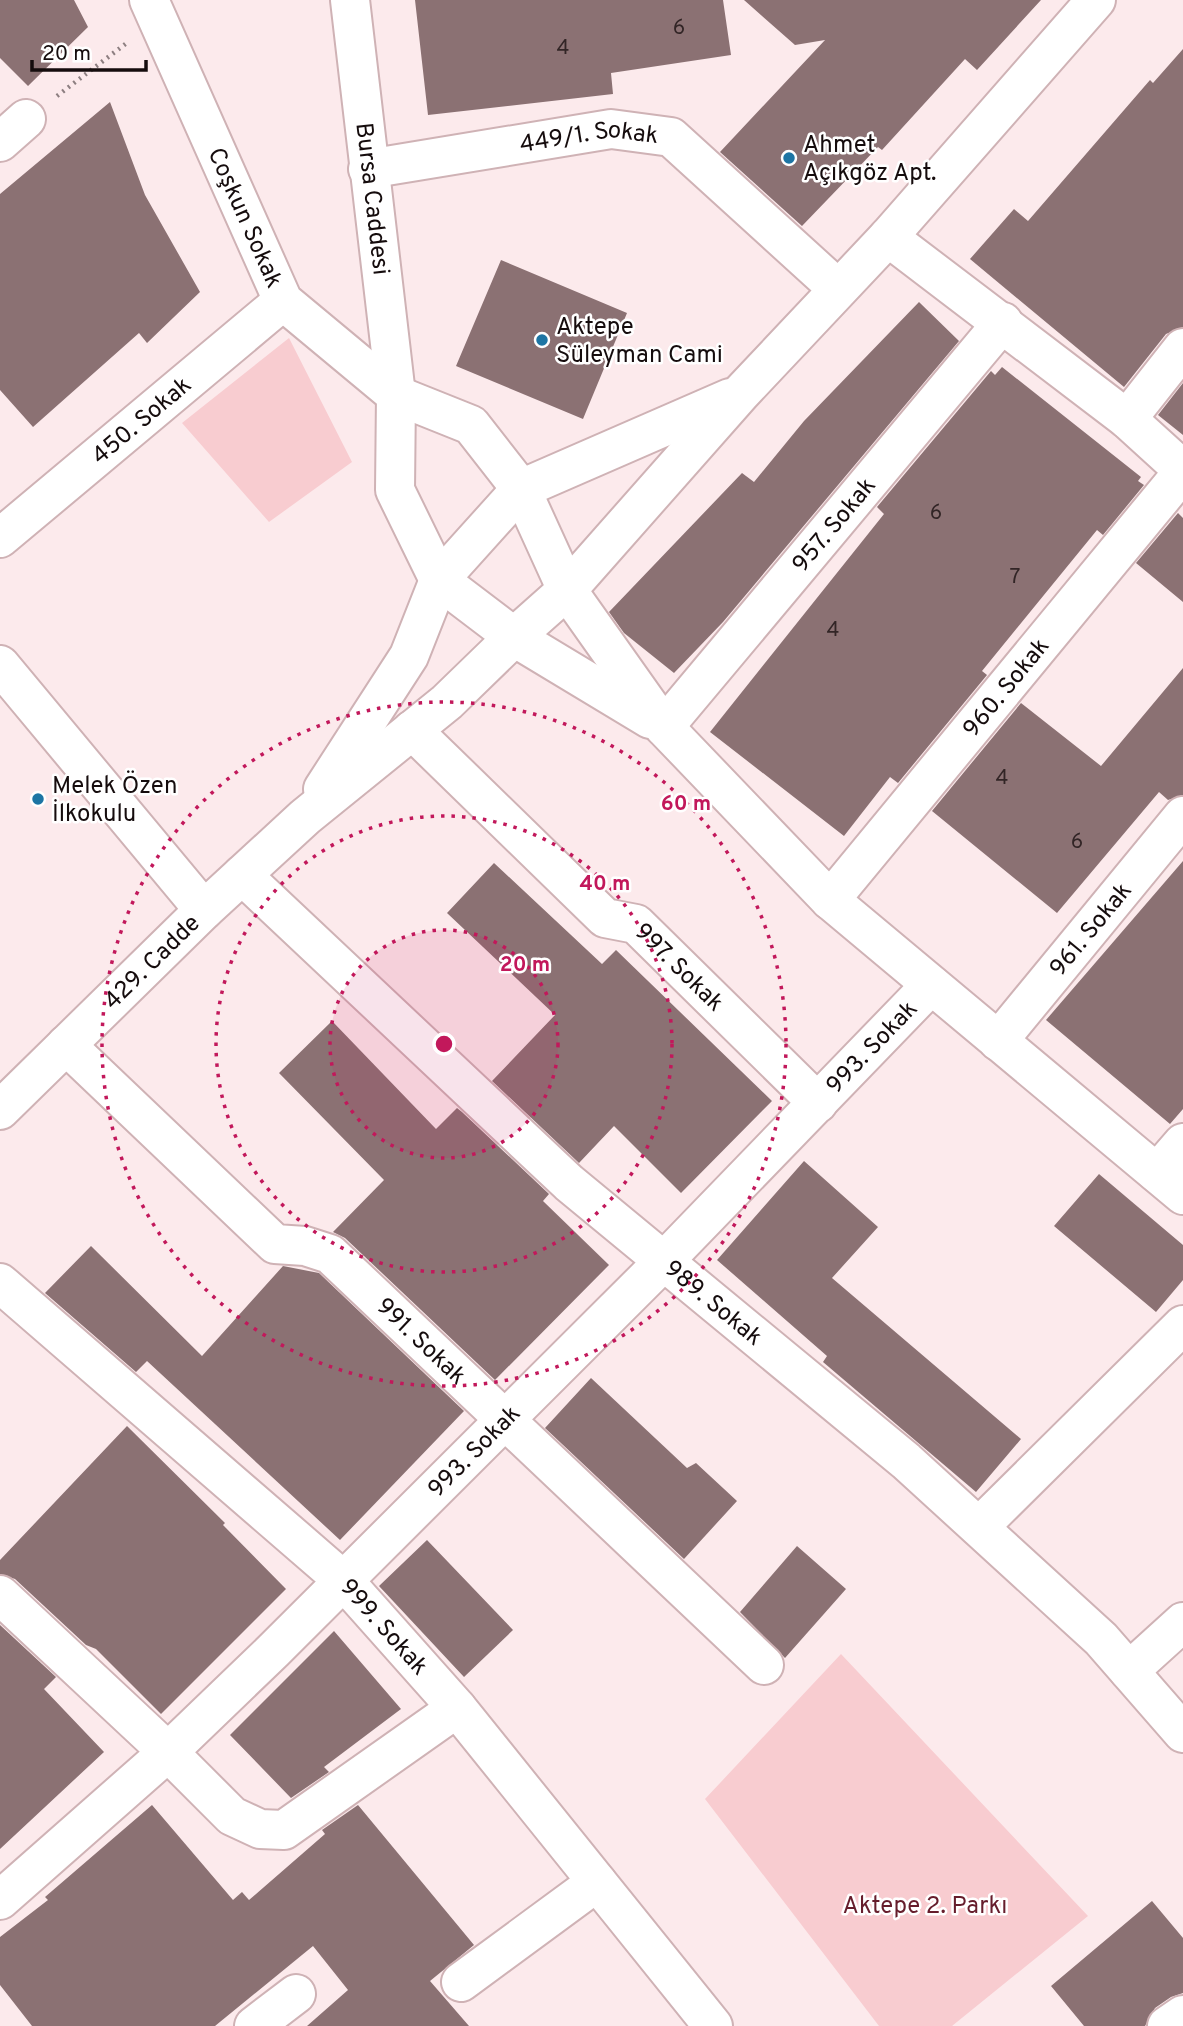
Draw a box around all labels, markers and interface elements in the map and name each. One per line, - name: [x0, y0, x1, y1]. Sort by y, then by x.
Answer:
- house number: 6: [673, 15, 685, 42]
- scale bar: [32, 28, 145, 72]
- house number: 4: [556, 35, 570, 62]
- text: 20 m: [42, 41, 91, 68]
- street label: 449/1. Sokak: [518, 116, 660, 161]
- street label: Bursa Caddesi: [347, 121, 395, 277]
- place label: Ahmet Açıkgöz Apt.: [803, 131, 937, 189]
- street label: Coşkun Sokak: [200, 144, 288, 293]
- marker: Ahmet Açıkgöz Apt.: [781, 150, 797, 166]
- place label: Aktepe Süleyman Cami: [556, 313, 723, 371]
- marker: Aktepe Süleyman Cami: [534, 332, 550, 348]
- street label: 450. Sokak: [86, 371, 198, 472]
- street label: 957. Sokak: [787, 472, 883, 580]
- house number: 6: [930, 500, 942, 527]
- house number: 7: [1010, 564, 1021, 591]
- house number: 4: [826, 617, 840, 644]
- street label: 960. Sokak: [957, 633, 1057, 744]
- house number: 4: [995, 765, 1009, 792]
- place label: Melek Özen İlkokulu: [52, 770, 177, 830]
- marker: Melek Özen İlkokulu: [30, 791, 46, 807]
- text: 60 m: [661, 791, 711, 818]
- house number: 6: [1071, 829, 1083, 856]
- text: 40 m: [580, 871, 630, 898]
- street label: 961. Sokak: [1044, 877, 1139, 984]
- street label: 429. Cadde: [98, 909, 207, 1017]
- street label: 997. Sokak: [627, 918, 729, 1019]
- text: 20 m: [500, 952, 550, 979]
- street label: 993. Sokak: [821, 995, 925, 1101]
- centre of rings: [432, 1032, 456, 1056]
- street label: 989. Sokak: [657, 1255, 768, 1353]
- street label: 991. Sokak: [369, 1292, 472, 1392]
- street label: 993. Sokak: [422, 1400, 528, 1505]
- street label: 999. Sokak: [332, 1573, 434, 1682]
- park label: Aktepe 2. Parkı: [843, 1892, 1007, 1922]

